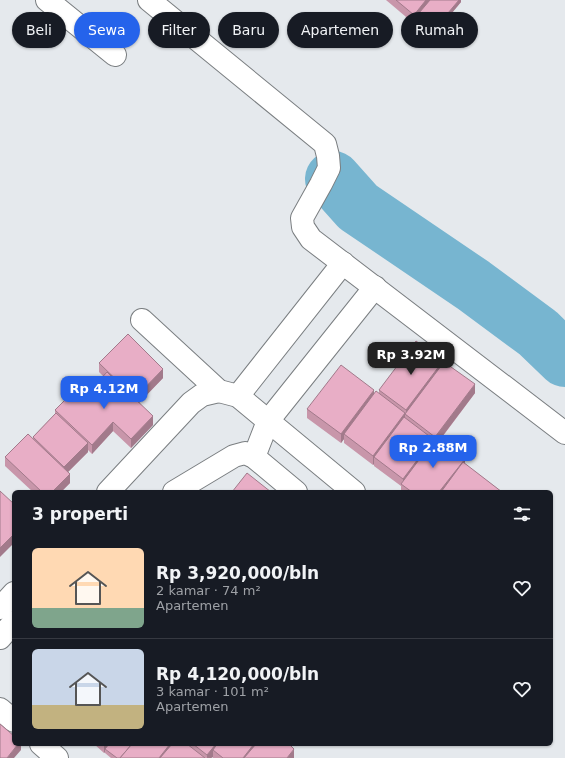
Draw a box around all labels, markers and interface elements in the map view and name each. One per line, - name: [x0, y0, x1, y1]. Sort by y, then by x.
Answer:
- chip: Beli: [12, 12, 66, 48]
- chip: Sewa: [74, 12, 140, 48]
- chip: Filter: [148, 12, 210, 48]
- chip: Baru: [218, 12, 279, 48]
- chip: Apartemen: [287, 12, 393, 48]
- chip: Rumah: [401, 12, 478, 48]
- pin: Rp 3.92M: [370, 342, 452, 376]
- text: Rp 3.92M: [377, 347, 445, 362]
- pin: Rp 4.12M: [63, 376, 145, 410]
- text: Rp 4.12M: [70, 381, 138, 396]
- pin: Rp 2.88M: [392, 435, 474, 469]
- text: Rp 2.88M: [399, 440, 467, 455]
- icon: filters: [511, 503, 533, 525]
- text: 3 properti: [32, 504, 128, 524]
- text: Rp 3,920,000/bln: [156, 563, 319, 583]
- icon: home: [64, 564, 112, 612]
- icon: heart: [511, 577, 533, 599]
- text: 2 kamar · 74 m²: [156, 583, 261, 598]
- text: Apartemen: [156, 598, 228, 613]
- text: Rp 4,120,000/bln: [156, 664, 319, 684]
- icon: home: [64, 665, 112, 713]
- icon: heart: [511, 678, 533, 700]
- text: 3 kamar · 101 m²: [156, 684, 269, 699]
- text: Apartemen: [156, 699, 228, 714]

